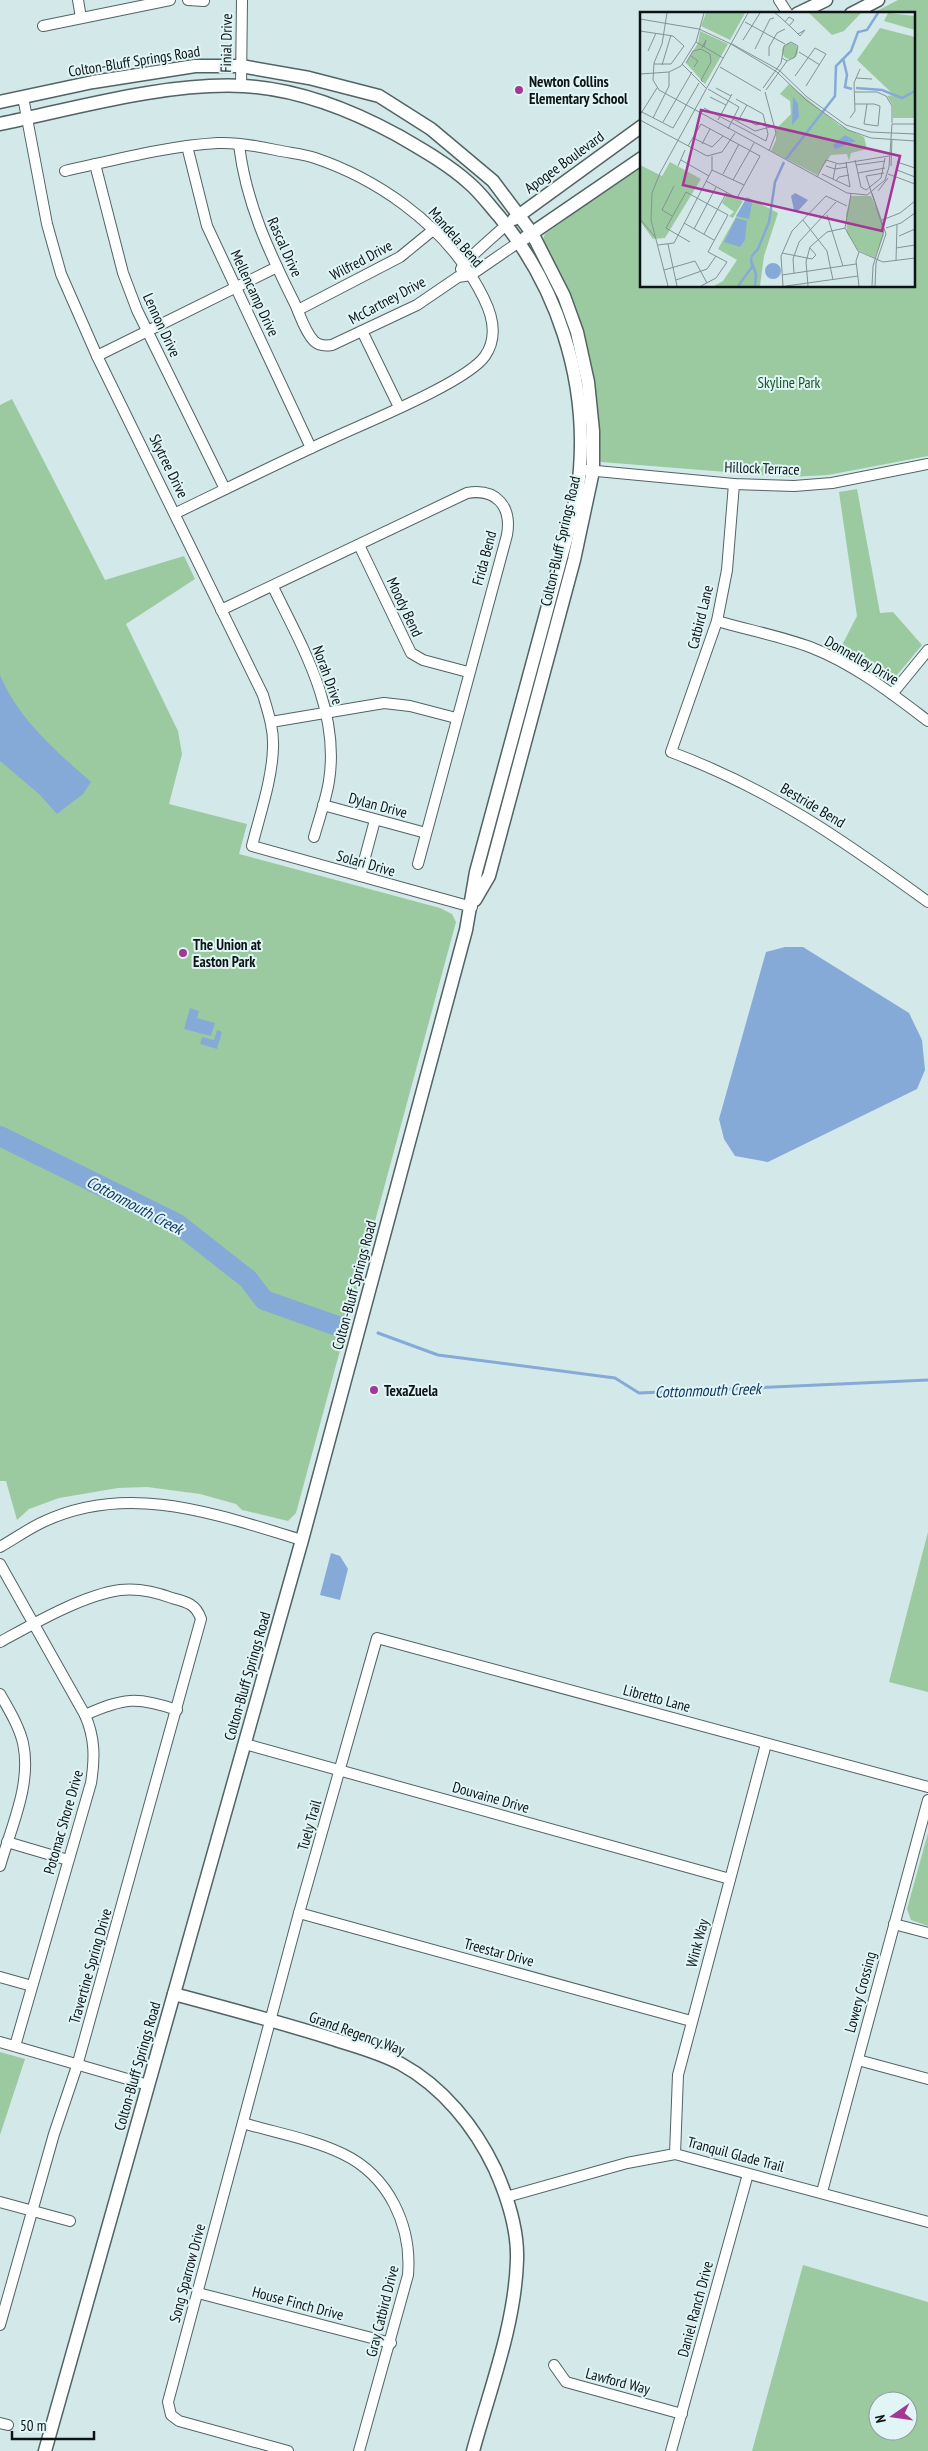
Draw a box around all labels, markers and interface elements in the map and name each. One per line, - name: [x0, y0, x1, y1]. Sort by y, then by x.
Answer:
- inset map: [640, 12, 916, 288]
- street label: Finial Drive: [216, 13, 236, 73]
- street label: Colton-Bluff Springs Road: [67, 41, 201, 81]
- place label: Newton Collins Elementary School: [529, 72, 628, 108]
- marker: Newton Collins Elementary School: [513, 84, 525, 96]
- street label: Apogee Boulevard: [520, 127, 608, 197]
- street label: Mandela Bend: [425, 203, 487, 271]
- street label: Rascal Drive: [263, 214, 307, 280]
- street label: Wilfred Drive: [327, 236, 395, 284]
- street label: Mellencamp Drive: [227, 247, 283, 339]
- street label: McCartney Drive: [345, 272, 429, 328]
- street label: Lennon Drive: [139, 290, 185, 360]
- park label: Skyline Park: [758, 373, 821, 392]
- street label: Skytree Drive: [145, 431, 193, 501]
- street label: Hillock Terrace: [724, 457, 800, 479]
- street label: Colton-Bluff Springs Road: [536, 474, 584, 608]
- street label: Frida Bend: [468, 529, 500, 587]
- street label: Moody Bend: [383, 574, 427, 640]
- street label: Catbird Lane: [683, 583, 717, 651]
- street label: Donnelley Drive: [822, 631, 902, 689]
- street label: Norah Drive: [309, 643, 347, 707]
- street label: Bestride Bend: [777, 778, 849, 832]
- street label: Dylan Drive: [347, 788, 409, 822]
- street label: Solari Drive: [334, 846, 398, 880]
- place label: The Union at Easton Park: [193, 935, 262, 971]
- marker: The Union at Easton Park: [177, 947, 189, 959]
- water label: Cottonmouth Creek: [83, 1171, 188, 1240]
- street label: Colton-Bluff Springs Road: [328, 1218, 380, 1352]
- water label: Cottonmouth Creek: [655, 1378, 763, 1402]
- place label: TexaZuela: [384, 1381, 438, 1400]
- marker: TexaZuela: [368, 1384, 380, 1396]
- street label: Colton-Bluff Springs Road: [220, 1609, 274, 1743]
- street label: Libretto Lane: [621, 1680, 693, 1716]
- street label: Potomac Shore Drive: [39, 1768, 87, 1876]
- street label: Douvaine Drive: [450, 1777, 532, 1817]
- street label: Tuely Trail: [293, 1797, 325, 1853]
- street label: Travertine Spring Drive: [64, 1906, 116, 2026]
- street label: Wink Way: [681, 1916, 713, 1969]
- street label: Treestar Drive: [462, 1934, 536, 1970]
- street label: Lowery Crossing: [840, 1949, 880, 2035]
- street label: Colton-Bluff Springs Road: [110, 1999, 164, 2133]
- street label: Grand Regency Way: [307, 2007, 408, 2059]
- street label: Tranquil Glade Trail: [685, 2132, 787, 2176]
- street label: Song Sparrow Drive: [165, 2221, 209, 2325]
- street label: Daniel Ranch Drive: [673, 2259, 717, 2359]
- street label: Gray Catbird Drive: [361, 2263, 403, 2359]
- street label: House Finch Drive: [250, 2282, 346, 2324]
- street label: Lawford Way: [584, 2363, 653, 2399]
- north arrow: [868, 2391, 918, 2441]
- scale bar: [12, 2408, 95, 2440]
- text: N: [871, 2413, 890, 2425]
- text: 50 m: [20, 2416, 46, 2435]

